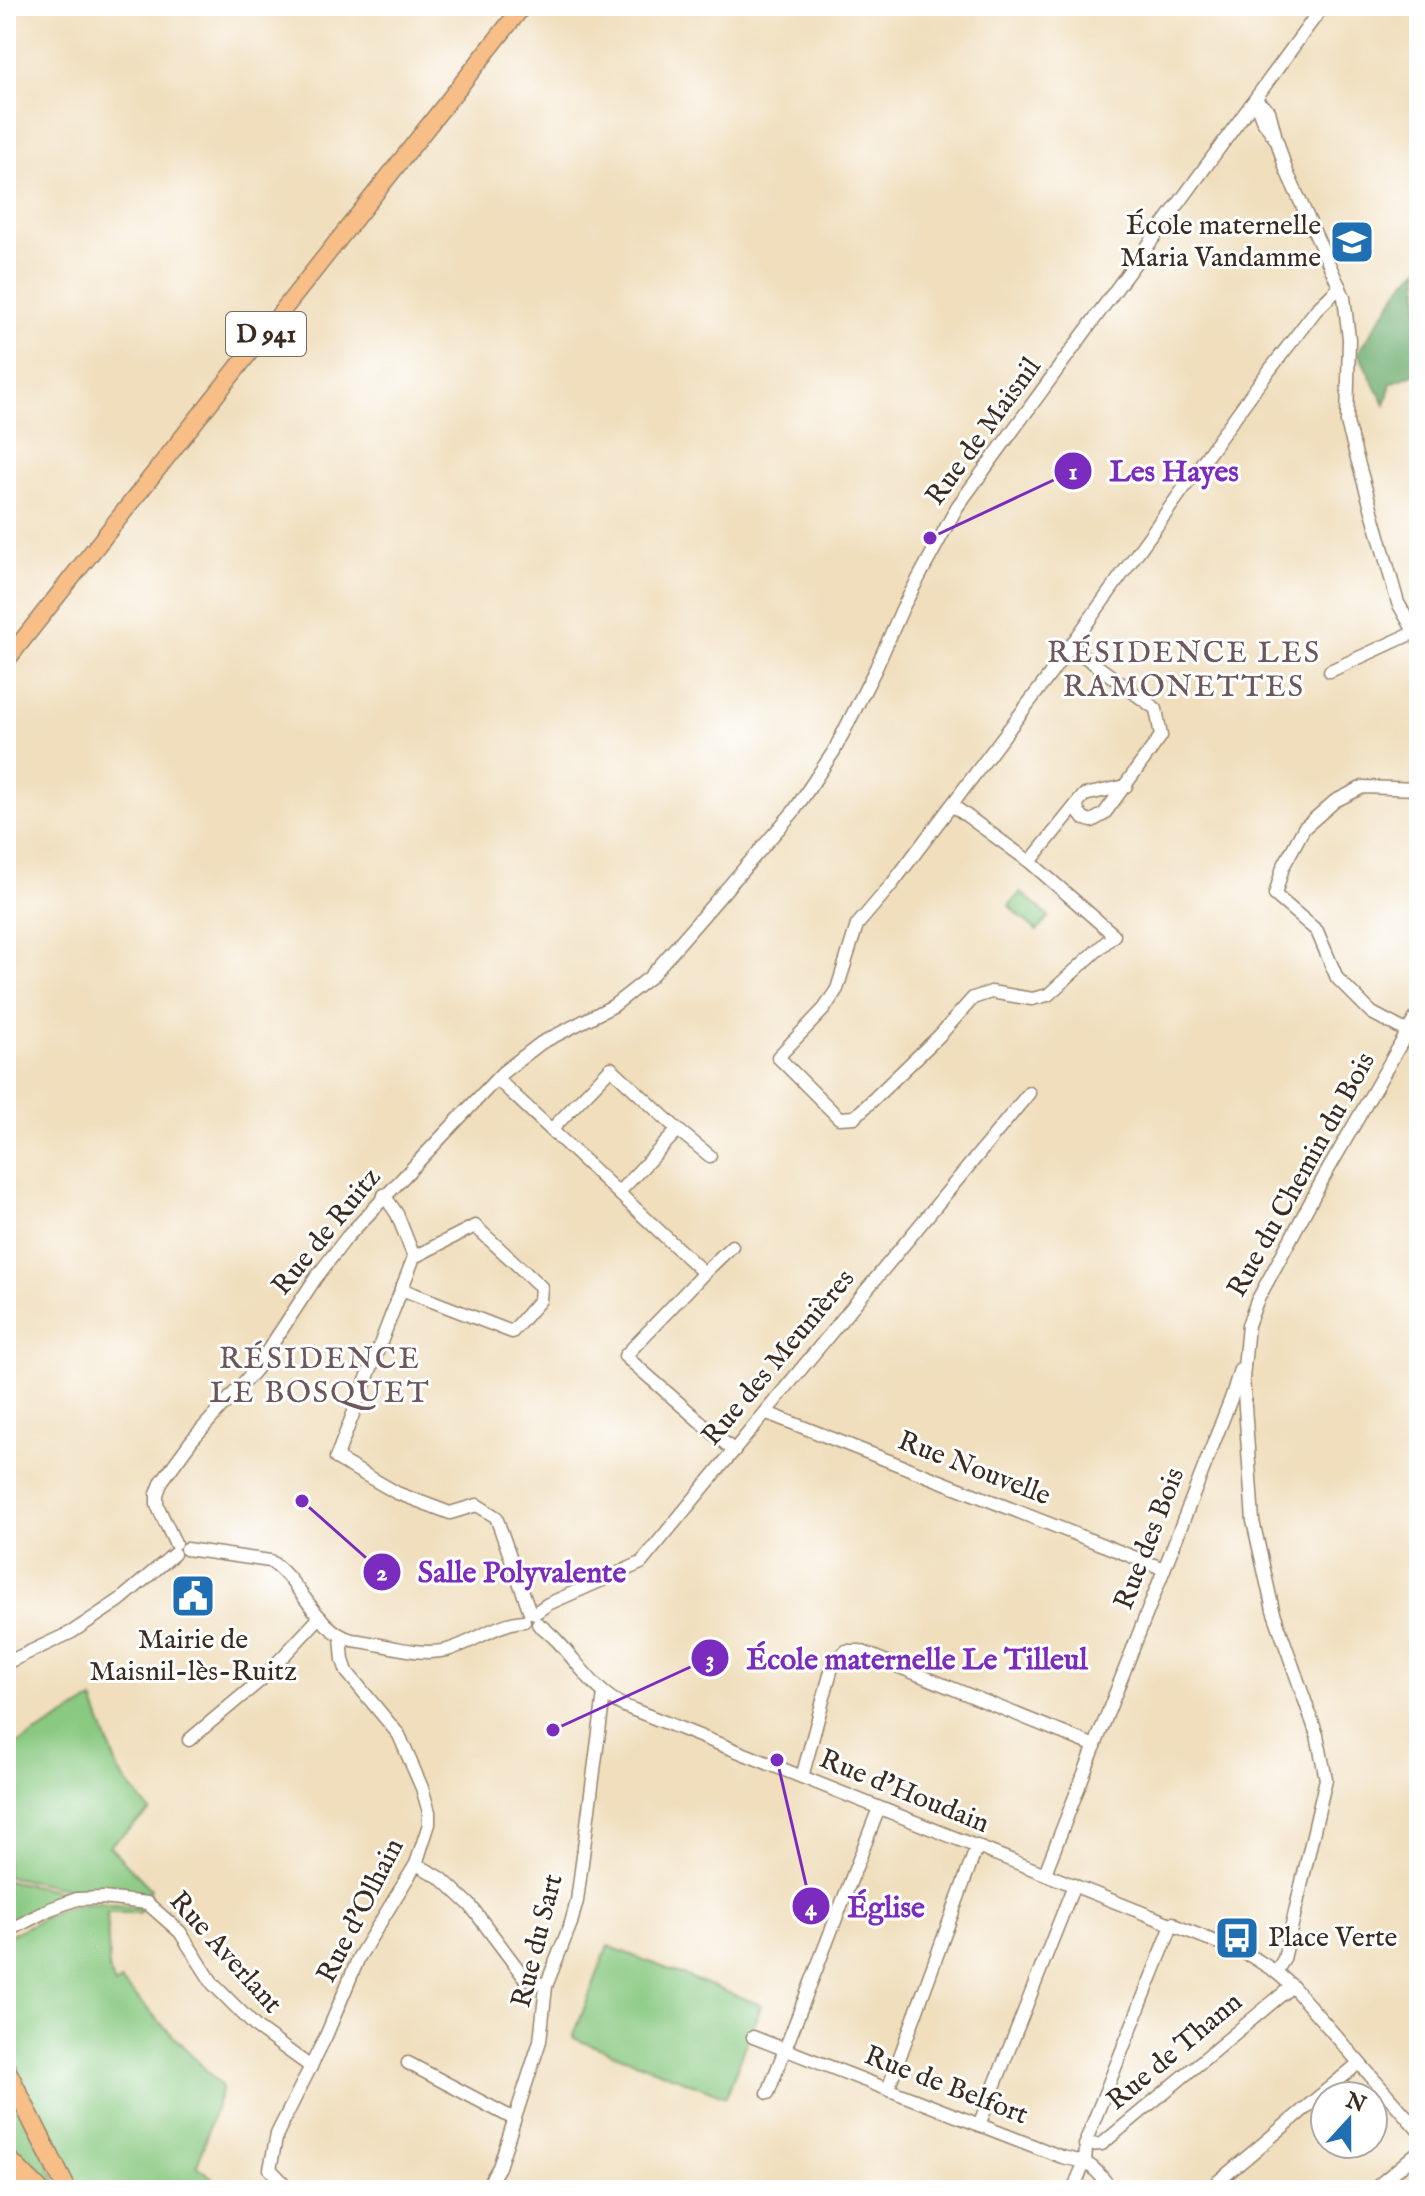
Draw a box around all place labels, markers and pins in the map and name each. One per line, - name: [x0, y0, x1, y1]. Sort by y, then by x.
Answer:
- place label: École maternelle Maria Vandamme: [1120, 208, 1321, 276]
- school or university icon: École maternelle Maria Vandamme: [1328, 218, 1376, 266]
- callout: Les Hayes: [1053, 444, 1255, 498]
- callout: Salle Polyvalente: [362, 1545, 643, 1599]
- public building icon: Mairie de Maisnil-lès-Ruitz: [169, 1572, 217, 1620]
- place label: Mairie de Maisnil-lès-Ruitz: [89, 1623, 297, 1690]
- callout: École maternelle Le Tilleul: [690, 1631, 1103, 1685]
- callout: Église: [791, 1879, 941, 1933]
- bus stop icon: Place Verte: [1213, 1914, 1261, 1962]
- place label: Place Verte: [1268, 1921, 1398, 1956]

